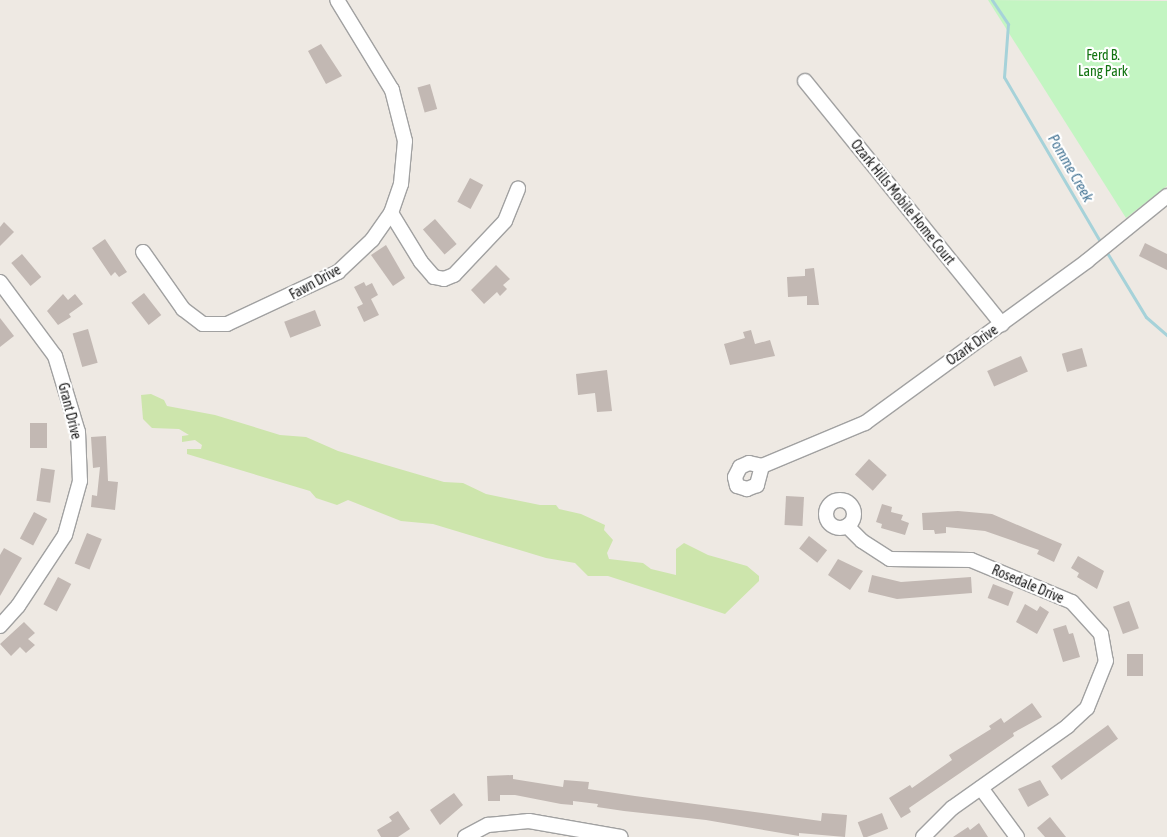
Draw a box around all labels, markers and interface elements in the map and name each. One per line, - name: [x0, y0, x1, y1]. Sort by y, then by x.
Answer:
- park label: Ferd B. Lang Park: [1078, 47, 1128, 80]
- water label: Pomme Creek: [1044, 131, 1098, 205]
- street label: Ozark Hills Mobile Home Court: [847, 136, 959, 268]
- street label: Fawn Drive: [286, 261, 344, 303]
- street label: Ozark Drive: [943, 321, 1001, 369]
- street label: Grant Drive: [55, 381, 85, 441]
- street label: Rosedale Drive: [989, 561, 1067, 607]

